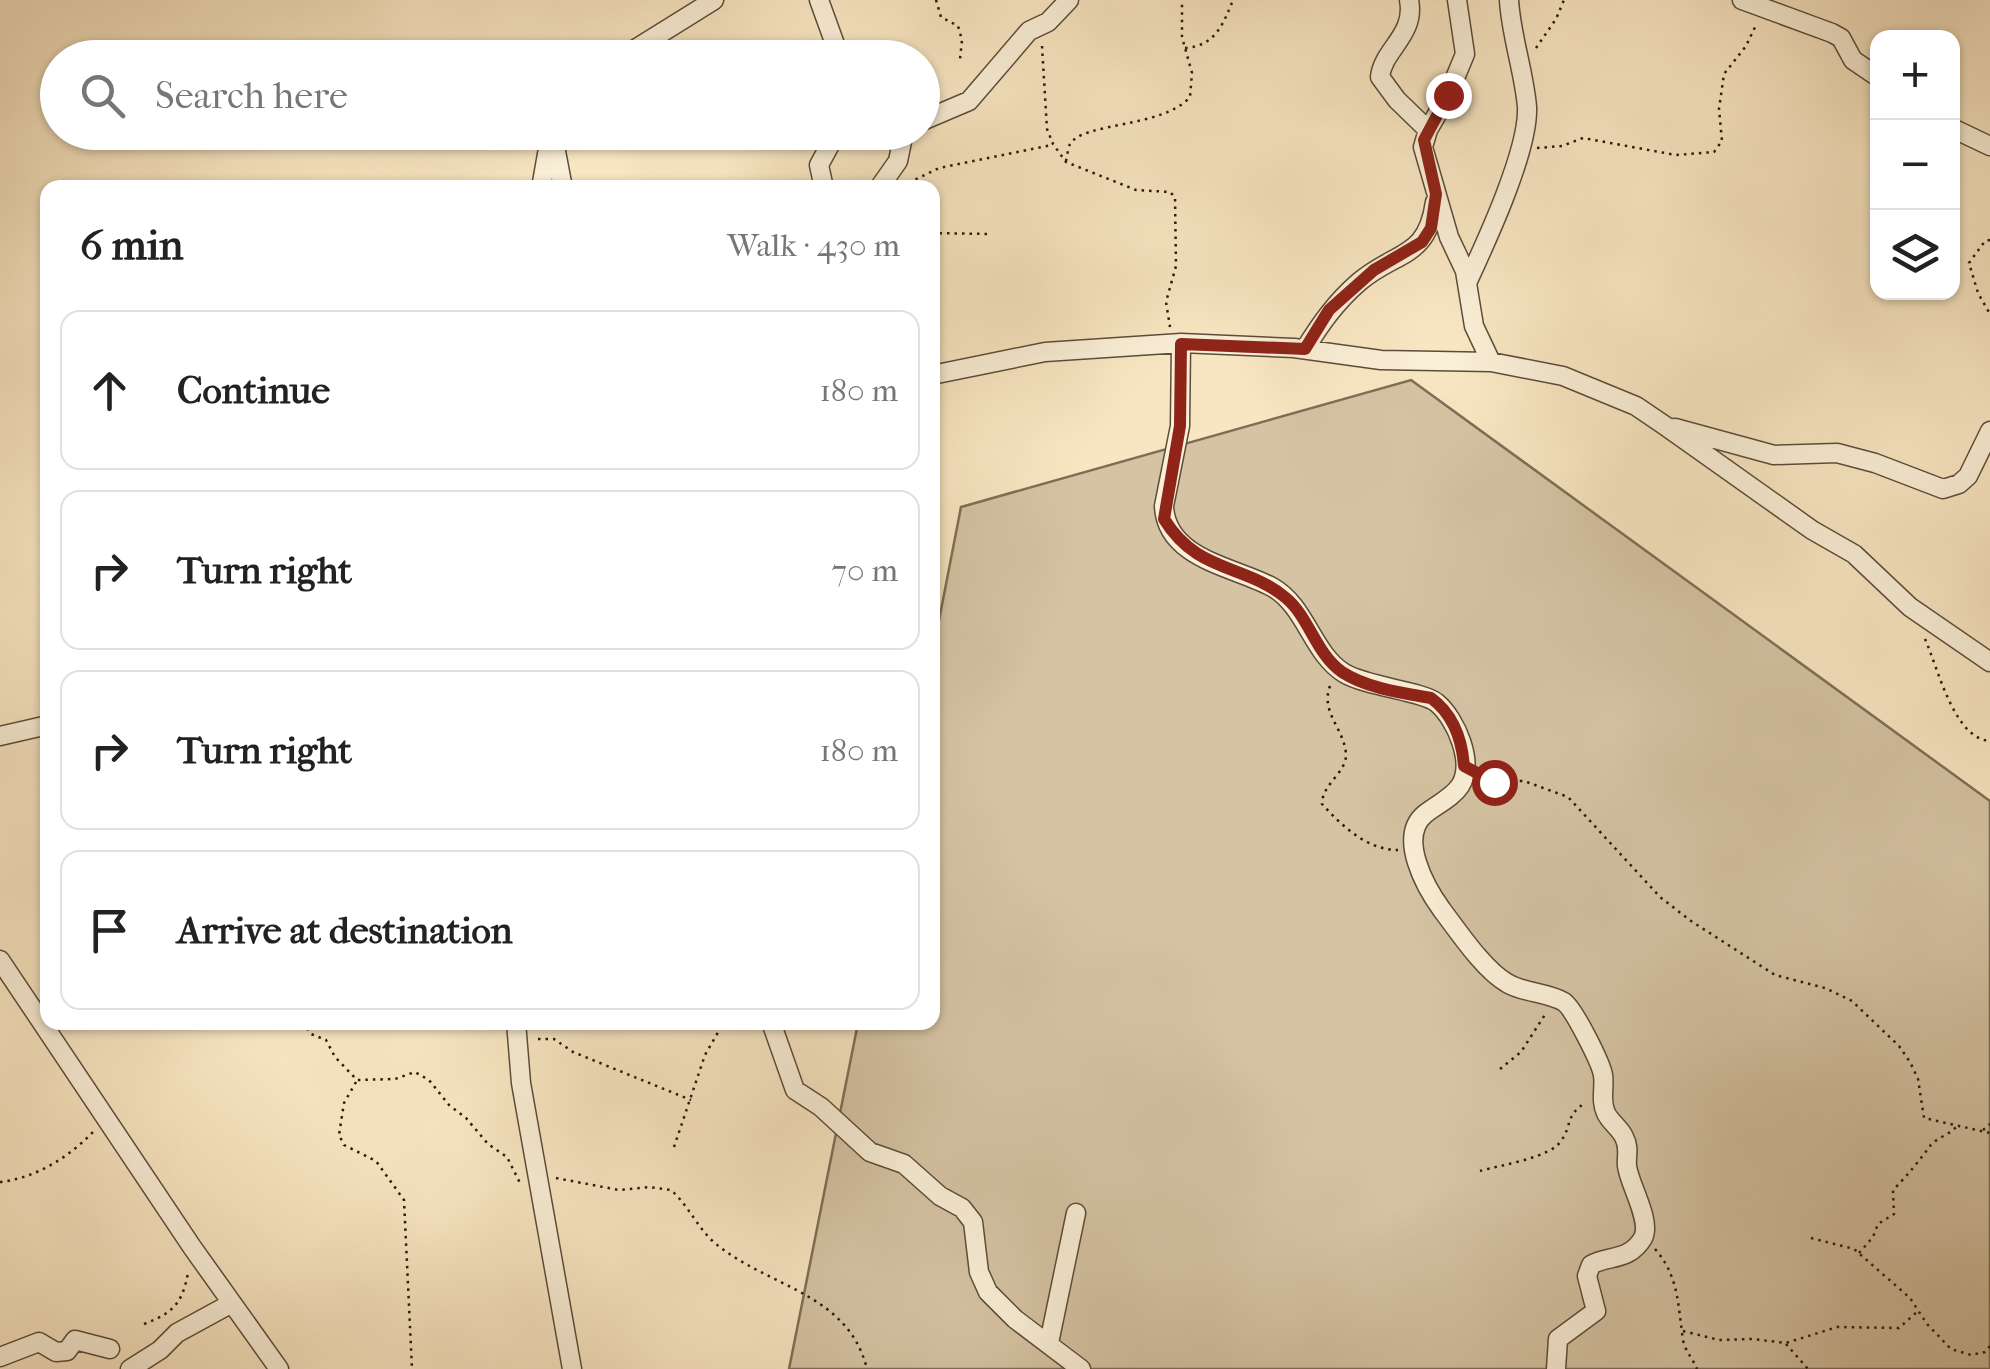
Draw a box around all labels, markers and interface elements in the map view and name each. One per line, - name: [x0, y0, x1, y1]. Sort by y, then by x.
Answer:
- map controls: [1870, 30, 1960, 300]
- button: +: [1870, 30, 1960, 120]
- search box: [40, 40, 940, 150]
- icon: search: [75, 68, 130, 123]
- text: Search here: [155, 73, 348, 118]
- route end: [1426, 73, 1472, 119]
- button: −: [1870, 120, 1960, 210]
- button: layers: [1870, 210, 1960, 300]
- text: 6 min: [80, 221, 183, 270]
- text: Walk · 430 m: [727, 227, 900, 264]
- icon: ahead: [82, 363, 137, 418]
- text: Continue: [177, 368, 330, 413]
- text: 180 m: [819, 372, 898, 409]
- icon: right: [82, 543, 137, 598]
- text: Turn right: [177, 548, 352, 593]
- text: 70 m: [832, 552, 898, 589]
- icon: right: [82, 723, 137, 778]
- text: Turn right: [177, 728, 352, 773]
- text: 180 m: [819, 732, 898, 769]
- route start: [1472, 760, 1518, 806]
- icon: arrive: [82, 903, 137, 958]
- text: Arrive at destination: [177, 908, 513, 953]

